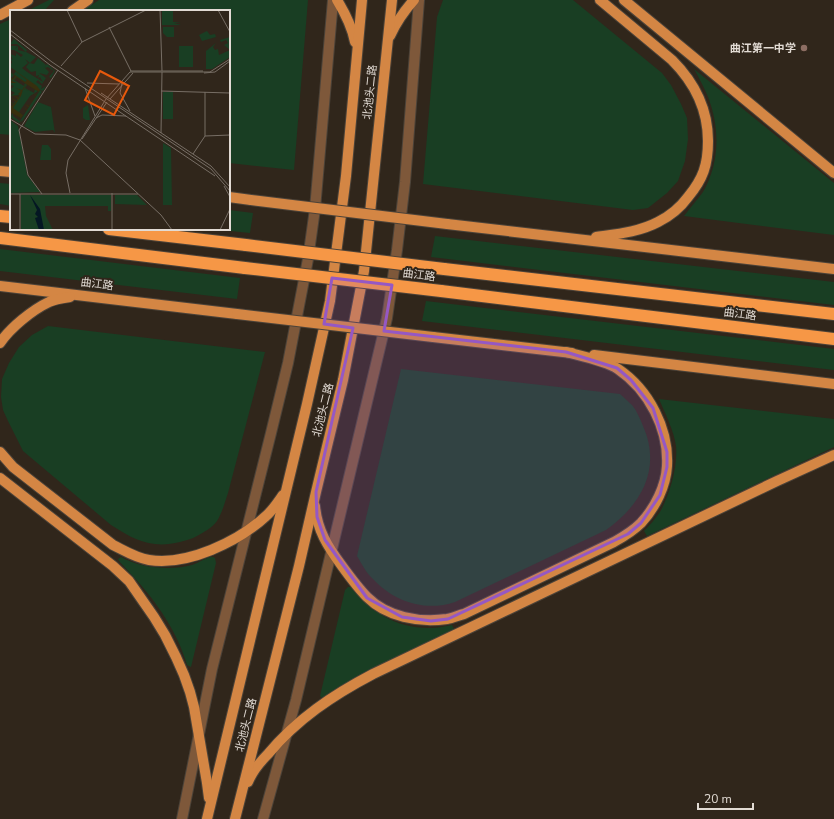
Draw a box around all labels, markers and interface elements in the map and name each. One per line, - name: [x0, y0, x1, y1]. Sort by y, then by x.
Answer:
- inset map: [10, 10, 230, 230]
- place label: 曲江第一中学: [730, 41, 796, 56]
- marker: 曲江第一中学: [799, 43, 809, 53]
- street label: 北池头二路: [360, 64, 380, 120]
- street label: 曲江路: [402, 266, 436, 284]
- street label: 曲江路: [80, 275, 114, 293]
- street label: 曲江路: [723, 305, 757, 323]
- street label: 北池头二路: [309, 382, 337, 438]
- street label: 北池头二路: [232, 697, 260, 753]
- scale bar: [698, 785, 753, 811]
- text: 20 m: [704, 791, 732, 807]

